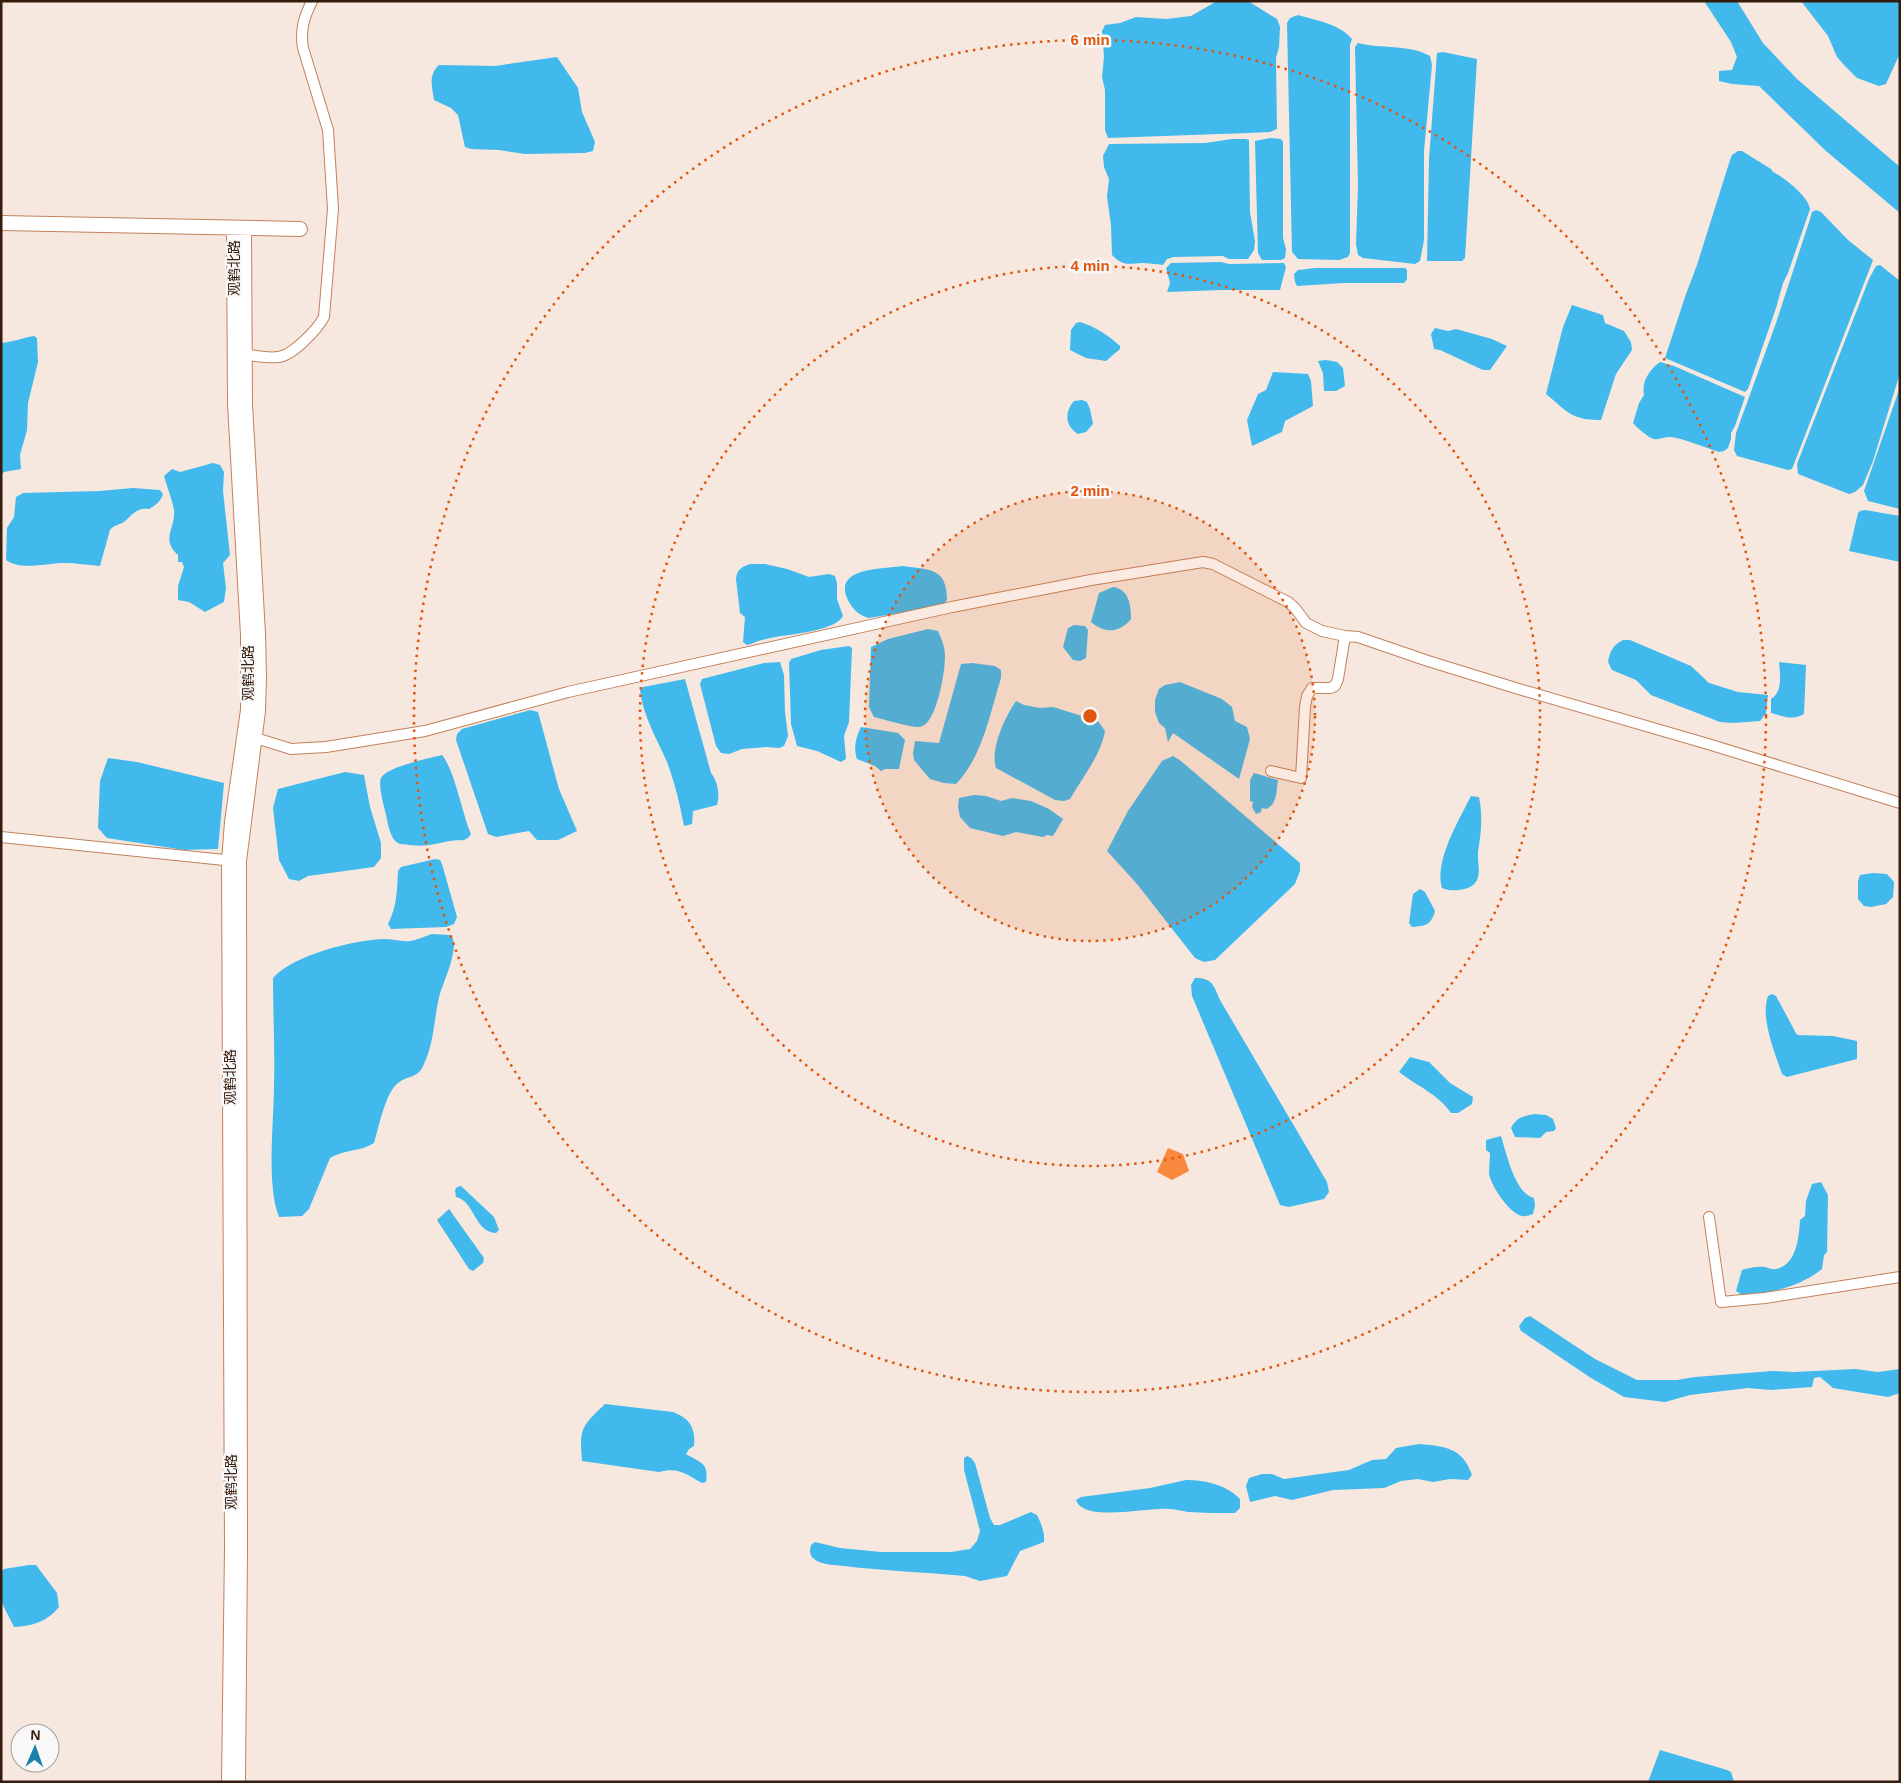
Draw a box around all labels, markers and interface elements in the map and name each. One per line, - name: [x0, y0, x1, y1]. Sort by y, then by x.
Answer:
- text: 6 min: [1070, 31, 1110, 48]
- street label: 观鹤北路: [226, 240, 242, 296]
- text: 4 min: [1070, 257, 1110, 274]
- text: 2 min: [1070, 482, 1110, 499]
- street label: 观鹤北路: [240, 645, 256, 701]
- centre of rings: [1081, 707, 1099, 725]
- street label: 观鹤北路: [222, 1049, 238, 1105]
- street label: 观鹤北路: [223, 1454, 239, 1510]
- north arrow: [10, 1723, 60, 1773]
- text: N: [30, 1727, 41, 1743]

